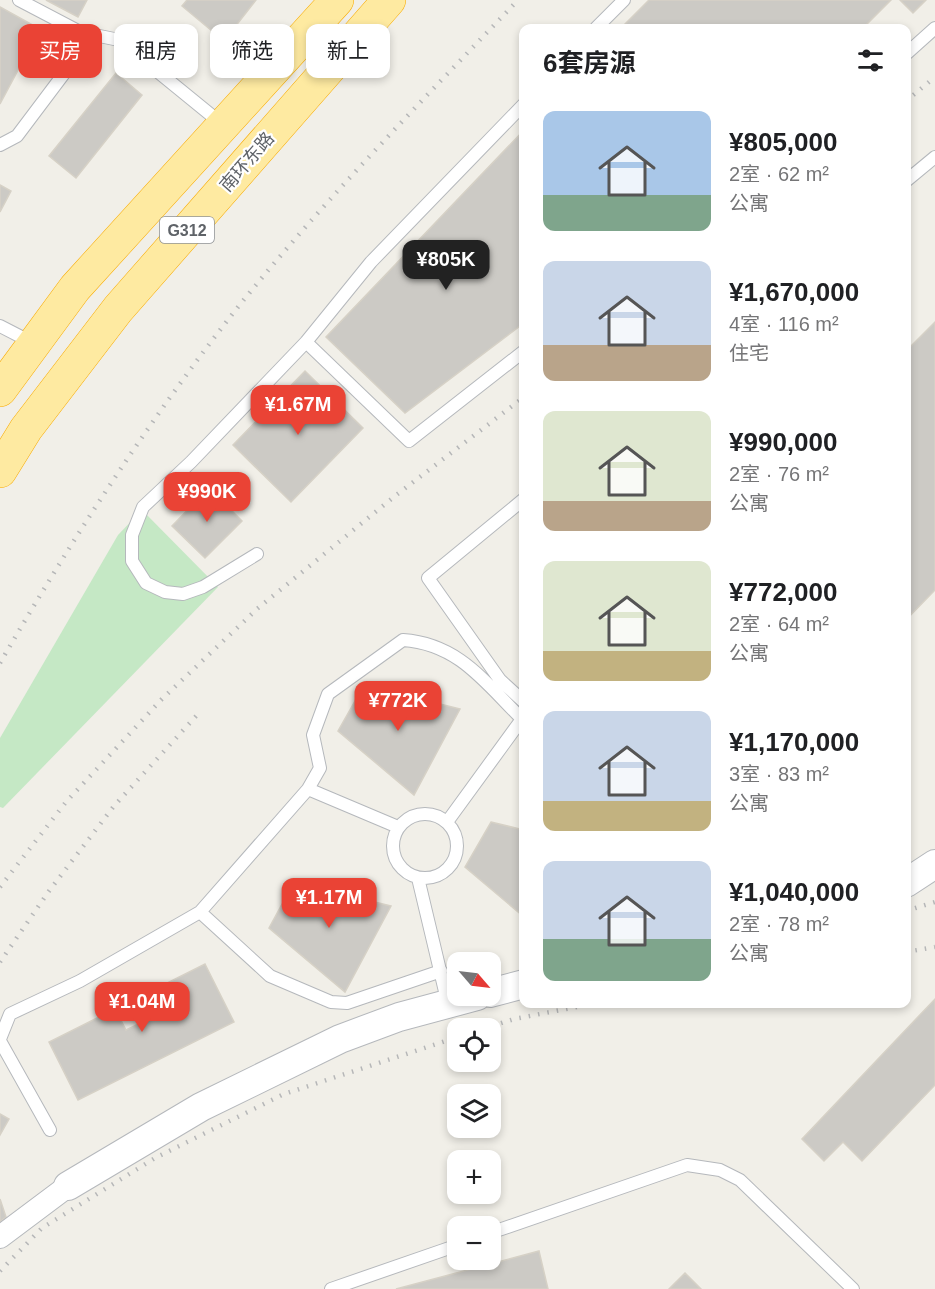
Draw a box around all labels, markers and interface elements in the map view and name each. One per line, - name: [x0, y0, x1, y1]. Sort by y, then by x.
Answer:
- chip: 买房: [18, 24, 102, 78]
- chip: 租房: [114, 24, 198, 78]
- chip: 筛选: [210, 24, 294, 78]
- chip: 新上: [306, 24, 390, 78]
- icon: filters: [854, 44, 887, 77]
- text: 6套房源: [543, 48, 635, 78]
- text: ¥805,000: [729, 127, 837, 157]
- street label: 南环东路: [216, 128, 278, 196]
- icon: home: [591, 135, 663, 207]
- text: 2室 · 62 m²: [729, 163, 829, 185]
- text: 公寓: [729, 192, 769, 214]
- road number: G312: [160, 217, 214, 243]
- pin: ¥805K: [404, 240, 488, 291]
- text: ¥805K: [417, 248, 475, 270]
- text: ¥1,670,000: [729, 277, 859, 307]
- icon: home: [591, 285, 663, 357]
- text: 4室 · 116 m²: [729, 313, 839, 335]
- text: 住宅: [729, 342, 769, 364]
- pin: ¥1.67M: [249, 385, 347, 436]
- text: ¥1.67M: [265, 393, 331, 415]
- text: ¥990,000: [729, 427, 837, 457]
- icon: home: [591, 435, 663, 507]
- text: 2室 · 76 m²: [729, 463, 829, 485]
- pin: ¥990K: [165, 472, 249, 523]
- text: ¥990K: [178, 480, 236, 502]
- text: 公寓: [729, 492, 769, 514]
- text: ¥772,000: [729, 577, 837, 607]
- icon: home: [591, 585, 663, 657]
- text: 2室 · 64 m²: [729, 613, 829, 635]
- text: 公寓: [729, 642, 769, 664]
- pin: ¥772K: [356, 681, 440, 732]
- text: ¥772K: [369, 689, 427, 711]
- text: ¥1,170,000: [729, 727, 859, 757]
- icon: home: [591, 735, 663, 807]
- text: 3室 · 83 m²: [729, 763, 829, 785]
- text: 公寓: [729, 792, 769, 814]
- text: ¥1,040,000: [729, 877, 859, 907]
- pin: ¥1.17M: [280, 878, 378, 929]
- icon: home: [591, 885, 663, 957]
- text: ¥1.17M: [296, 886, 362, 908]
- text: 2室 · 78 m²: [729, 913, 829, 935]
- text: 公寓: [729, 942, 769, 964]
- north arrow: [447, 952, 501, 1006]
- map controls: [447, 952, 501, 1270]
- pin: ¥1.04M: [93, 982, 191, 1033]
- text: ¥1.04M: [109, 990, 175, 1012]
- button: locate: [447, 1018, 501, 1072]
- button: layers: [447, 1084, 501, 1138]
- button: +: [447, 1150, 501, 1204]
- button: −: [447, 1216, 501, 1270]

